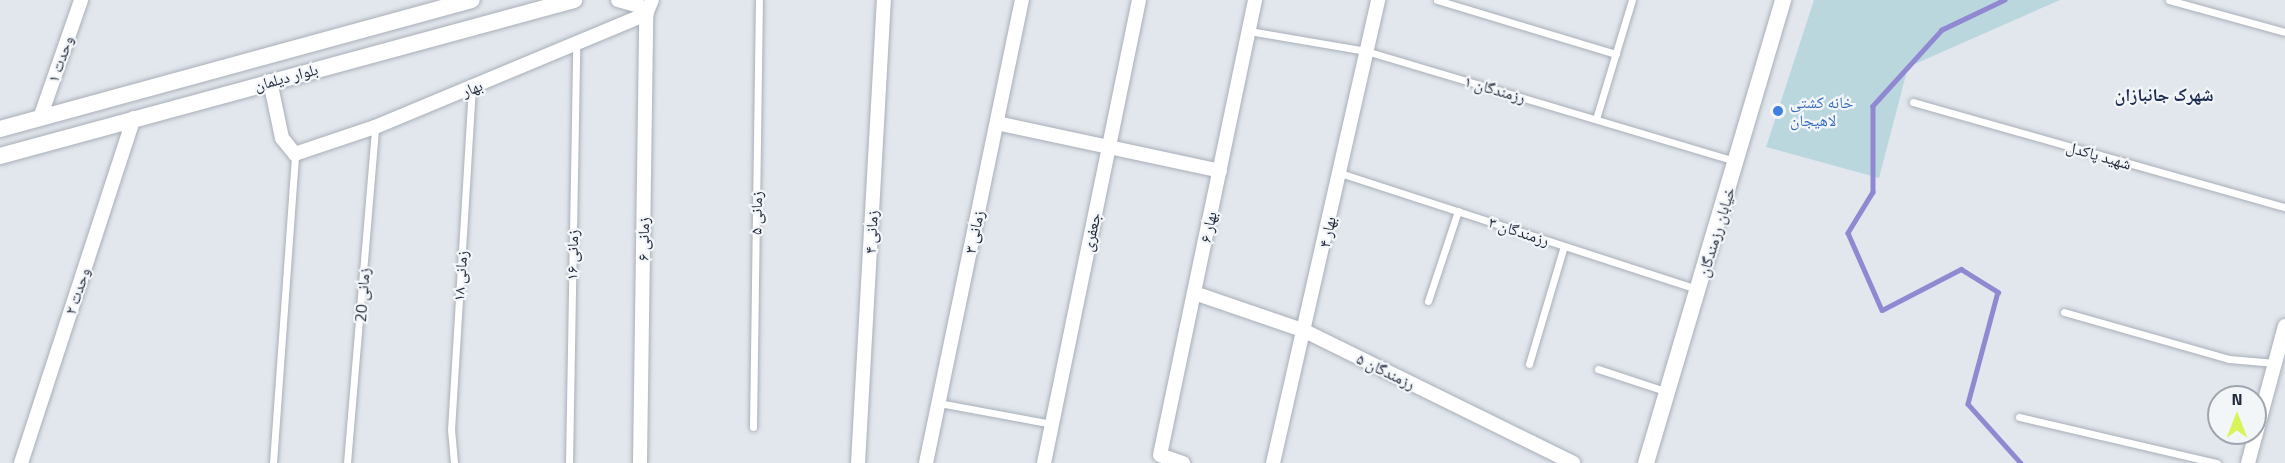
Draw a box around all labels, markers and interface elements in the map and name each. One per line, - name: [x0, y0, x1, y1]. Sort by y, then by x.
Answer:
- street label: وحدت ۱: [43, 33, 77, 85]
- street label: بلوار دیلمان: [252, 59, 320, 95]
- street label: رزمندگان ۱: [1462, 71, 1528, 107]
- street label: بهار: [459, 75, 485, 101]
- district label: شهرک جانبازان: [2114, 84, 2214, 106]
- place label: خانه کشتی لاهیجان: [1790, 92, 1853, 130]
- marker: خانه کشتی لاهیجان: [1771, 104, 1785, 118]
- street label: شهید پاکدل: [2064, 137, 2134, 173]
- street label: خیابان رزمندگان: [1693, 185, 1739, 279]
- street label: زمانی ۵: [746, 191, 766, 235]
- street label: زمانی ۳: [960, 209, 988, 255]
- street label: زمانی ۴: [860, 210, 882, 254]
- street label: بهار ۶: [1195, 210, 1221, 244]
- street label: جعفری: [1078, 211, 1104, 253]
- street label: رزمندگان ۳: [1486, 212, 1552, 250]
- street label: بهار ۴: [1314, 215, 1340, 249]
- street label: زمانی ۶: [633, 217, 653, 261]
- street label: زمانی ۱۶: [562, 229, 582, 281]
- street label: زمانی ۱۸: [449, 250, 471, 302]
- street label: وحدت ۲: [60, 265, 94, 317]
- street label: زمانی 20: [351, 267, 373, 323]
- street label: رزمندگان ۵: [1354, 349, 1418, 393]
- north arrow: [2207, 385, 2267, 445]
- text: N: [2231, 387, 2243, 411]

